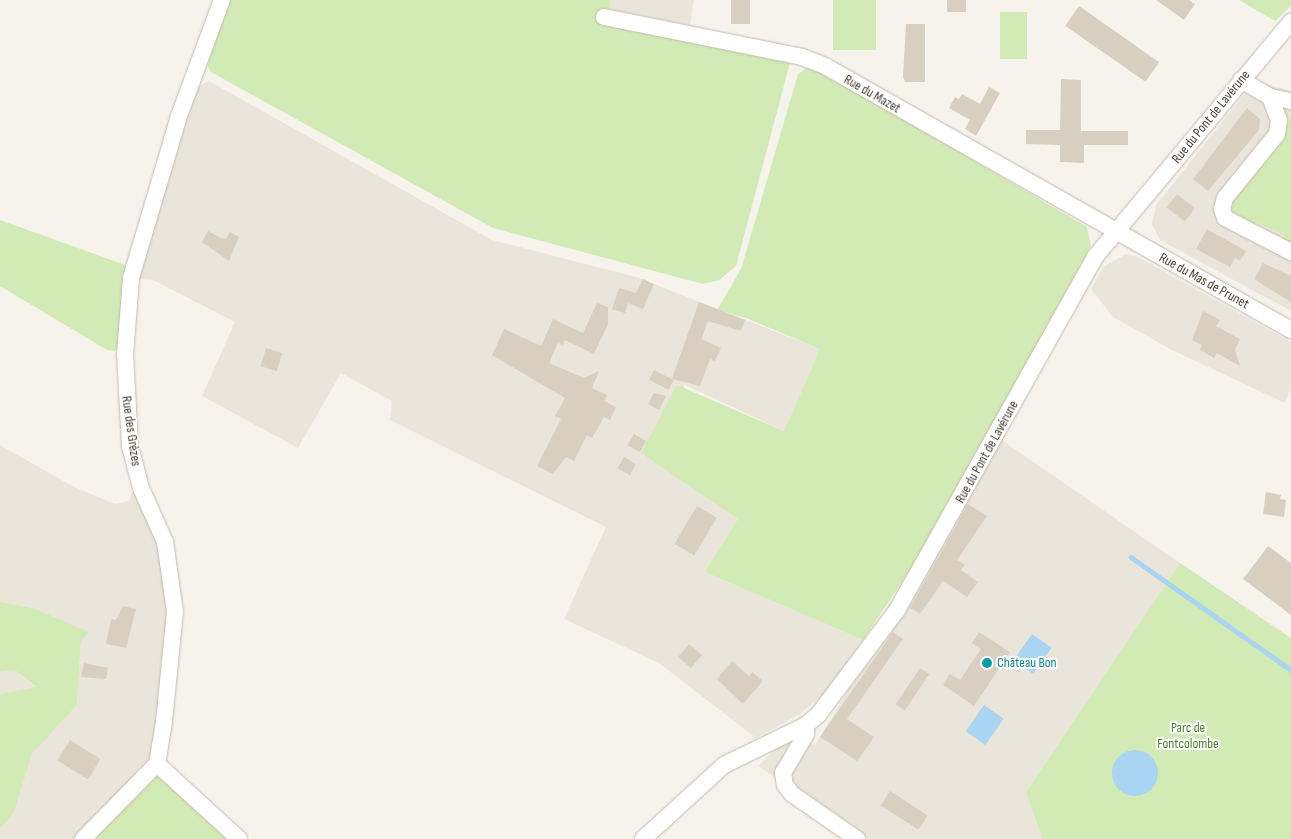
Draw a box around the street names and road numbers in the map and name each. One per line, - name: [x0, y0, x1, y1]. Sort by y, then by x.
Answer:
- street label: Rue du Pont de Lavérune: [1168, 67, 1254, 167]
- street label: Rue du Mazet: [841, 71, 903, 117]
- street label: Rue du Mas de Prunet: [1156, 249, 1252, 313]
- street label: Rue des Grèzes: [118, 395, 144, 467]
- street label: Rue du Pont de Lavérune: [952, 398, 1022, 506]

